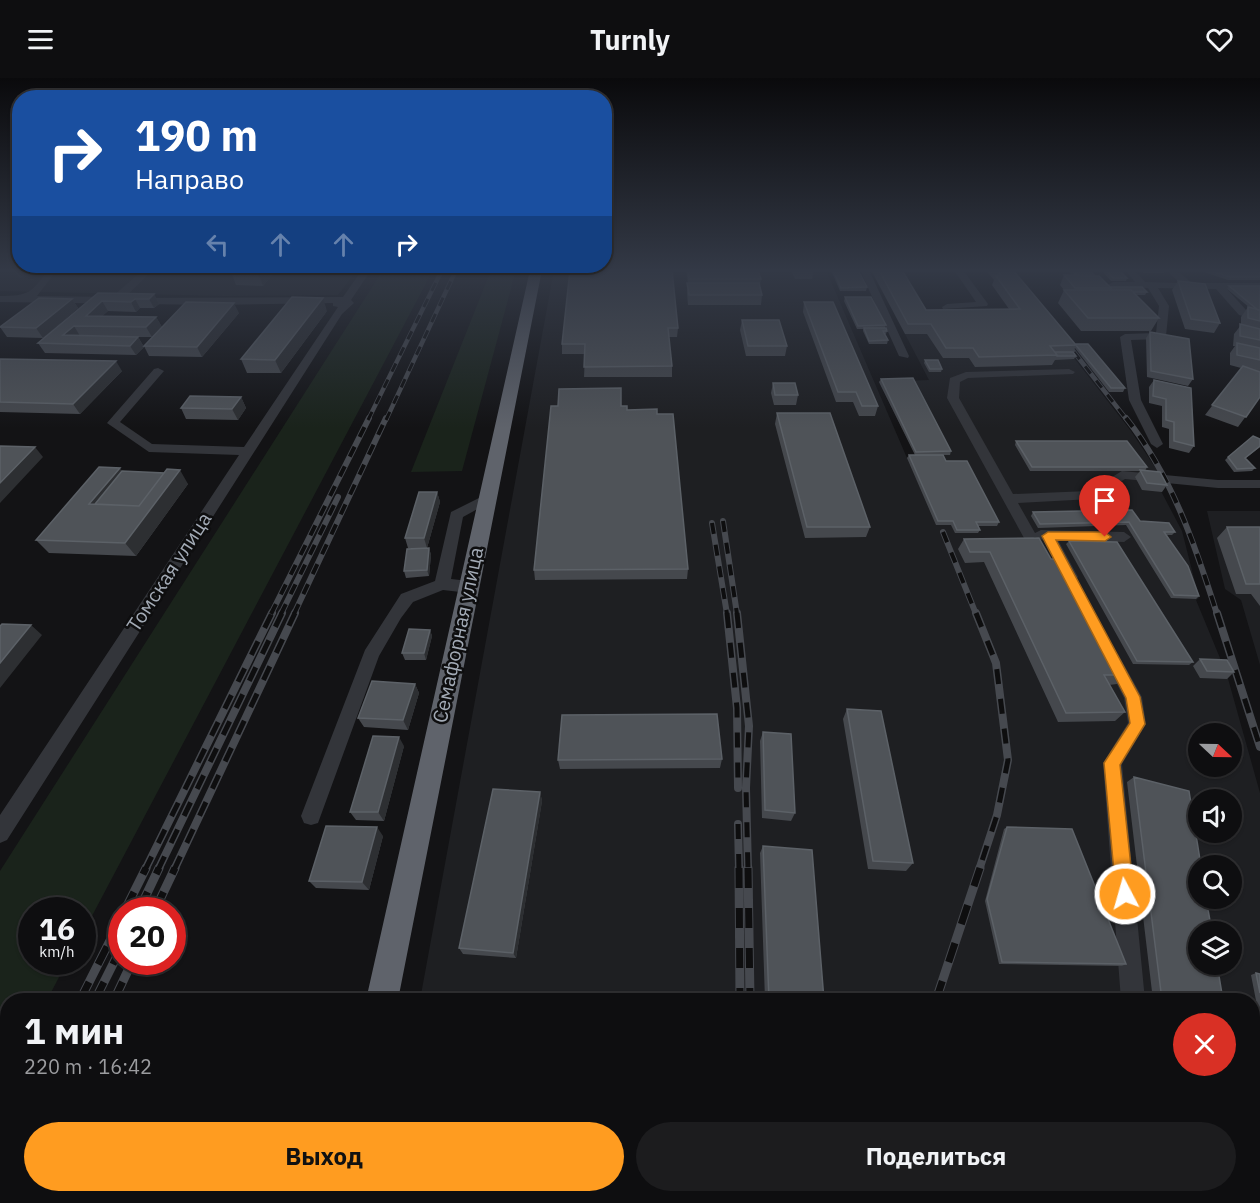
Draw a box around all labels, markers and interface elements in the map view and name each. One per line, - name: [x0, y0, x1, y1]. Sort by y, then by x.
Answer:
- text: Turnly: [590, 22, 670, 57]
- icon: menu: [24, 23, 57, 56]
- icon: heart: [1203, 23, 1236, 56]
- text: 190 m: [135, 108, 258, 163]
- icon: right: [36, 114, 114, 192]
- text: Направо: [135, 161, 244, 196]
- icon: left: [201, 228, 234, 261]
- icon: ahead: [264, 228, 297, 261]
- icon: ahead: [327, 228, 360, 261]
- icon: right: [390, 228, 423, 261]
- pin: [1079, 475, 1130, 537]
- icon: arrive: [1088, 484, 1121, 517]
- street label: Томская улица: [120, 506, 218, 637]
- street label: Семафорная улица: [426, 544, 489, 725]
- north arrow: [1188, 723, 1242, 777]
- map controls: [1188, 723, 1242, 975]
- button: sound: [1188, 789, 1242, 843]
- button: search: [1188, 855, 1242, 909]
- position arrow: [1093, 862, 1157, 926]
- speed limit sign: 20: [108, 897, 186, 975]
- text: 16: [39, 909, 75, 948]
- button: layers: [1188, 921, 1242, 975]
- text: km/h: [39, 942, 75, 961]
- text: 1 мин: [24, 1007, 124, 1054]
- button: close: [1173, 1013, 1236, 1076]
- text: 220 m · 16:42: [24, 1053, 152, 1080]
- button: Выход: [24, 1122, 624, 1191]
- button: Поделиться: [636, 1122, 1236, 1191]

